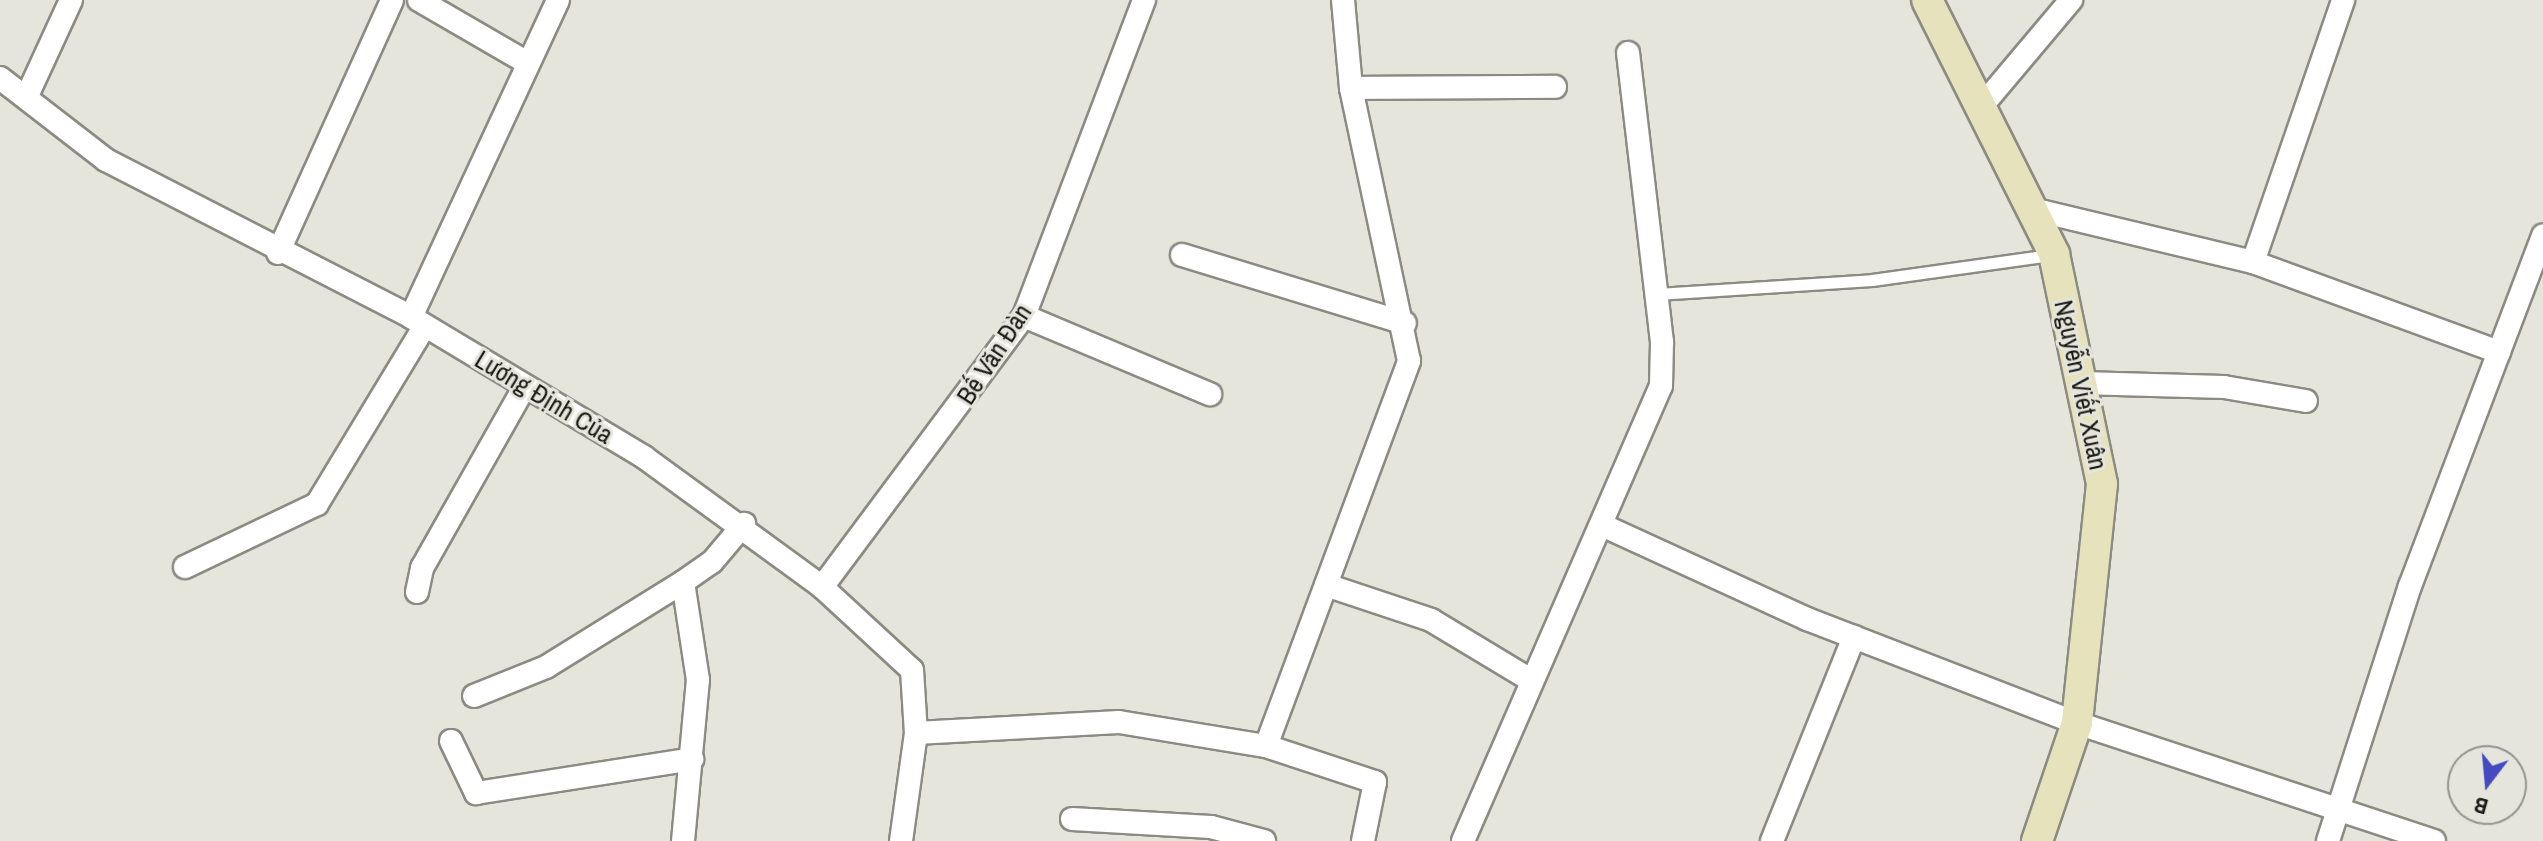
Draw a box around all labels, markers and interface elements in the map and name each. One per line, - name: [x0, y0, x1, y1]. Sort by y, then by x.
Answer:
- street label: Nguyễn Viết Xuân: [2048, 297, 2114, 473]
- street label: Bế Văn Đàn: [950, 298, 1038, 410]
- street label: Lương Định Của: [469, 344, 619, 450]
- north arrow: [2447, 745, 2527, 825]
- text: B: [2471, 790, 2491, 822]

